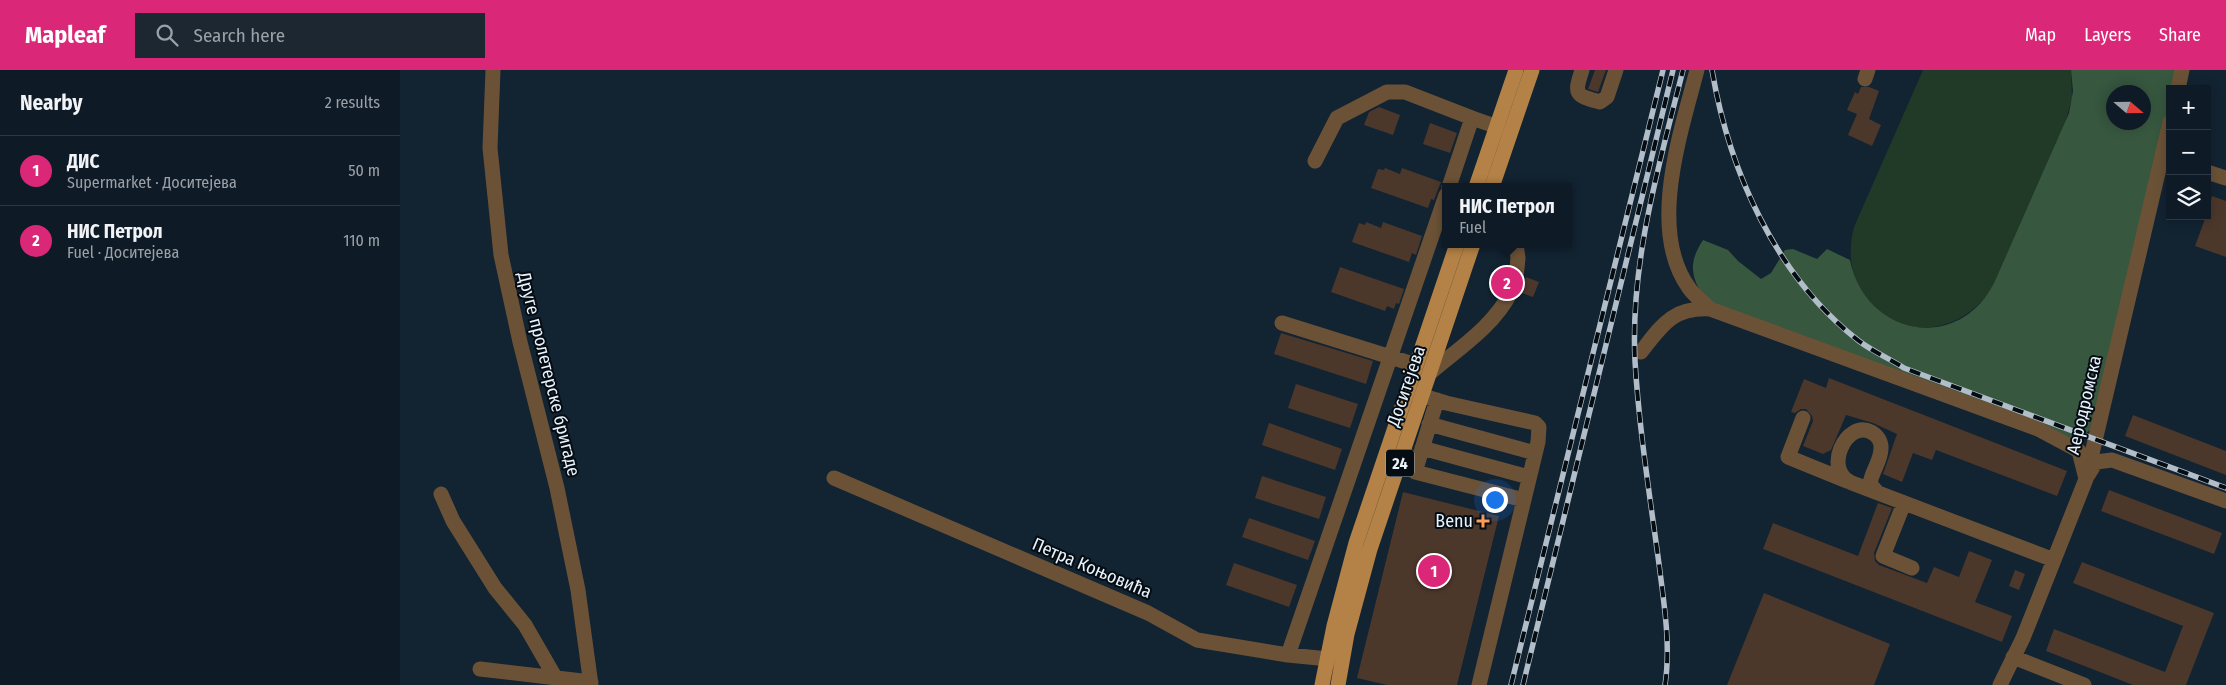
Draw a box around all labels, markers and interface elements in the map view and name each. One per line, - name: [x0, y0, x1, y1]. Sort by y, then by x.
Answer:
- search box: [135, 13, 485, 58]
- text: Mapleaf: [25, 21, 105, 49]
- icon: search: [153, 21, 181, 49]
- text: Search here: [193, 24, 285, 47]
- text: Map: [2025, 24, 2056, 46]
- text: Layers: [2084, 24, 2131, 46]
- text: Share: [2159, 24, 2201, 46]
- north arrow: [2106, 85, 2151, 130]
- map controls: [2166, 85, 2211, 220]
- button: +: [2166, 85, 2211, 130]
- text: Nearby: [20, 90, 82, 116]
- text: 2 results: [325, 93, 380, 112]
- button: −: [2166, 130, 2211, 175]
- text: ДИС: [67, 150, 99, 173]
- text: 1: [33, 161, 39, 180]
- text: 50 m: [348, 161, 380, 180]
- text: Supermarket · Доситејева: [67, 173, 237, 192]
- button: layers: [2166, 175, 2211, 220]
- popup: [1442, 183, 1572, 248]
- text: НИС Петрол: [1459, 195, 1555, 218]
- text: Fuel: [1459, 218, 1486, 237]
- text: НИС Петрол: [67, 220, 163, 243]
- text: 2: [32, 231, 40, 250]
- text: 110 m: [343, 231, 380, 250]
- text: Fuel · Доситејева: [67, 243, 179, 262]
- pin: 2: [1491, 264, 1523, 302]
- street label: Друге пролетерске бригаде: [513, 269, 585, 478]
- street label: Доситејева: [1382, 343, 1430, 430]
- street label: Аеродромска: [2062, 353, 2106, 457]
- road number: 24: [1386, 449, 1414, 476]
- your location: [1482, 487, 1508, 513]
- place label: Benu: [1435, 510, 1473, 532]
- marker: Benu: [1477, 515, 1489, 527]
- street label: Петра Коњовића: [1029, 533, 1155, 603]
- pin: 1: [1418, 552, 1450, 590]

